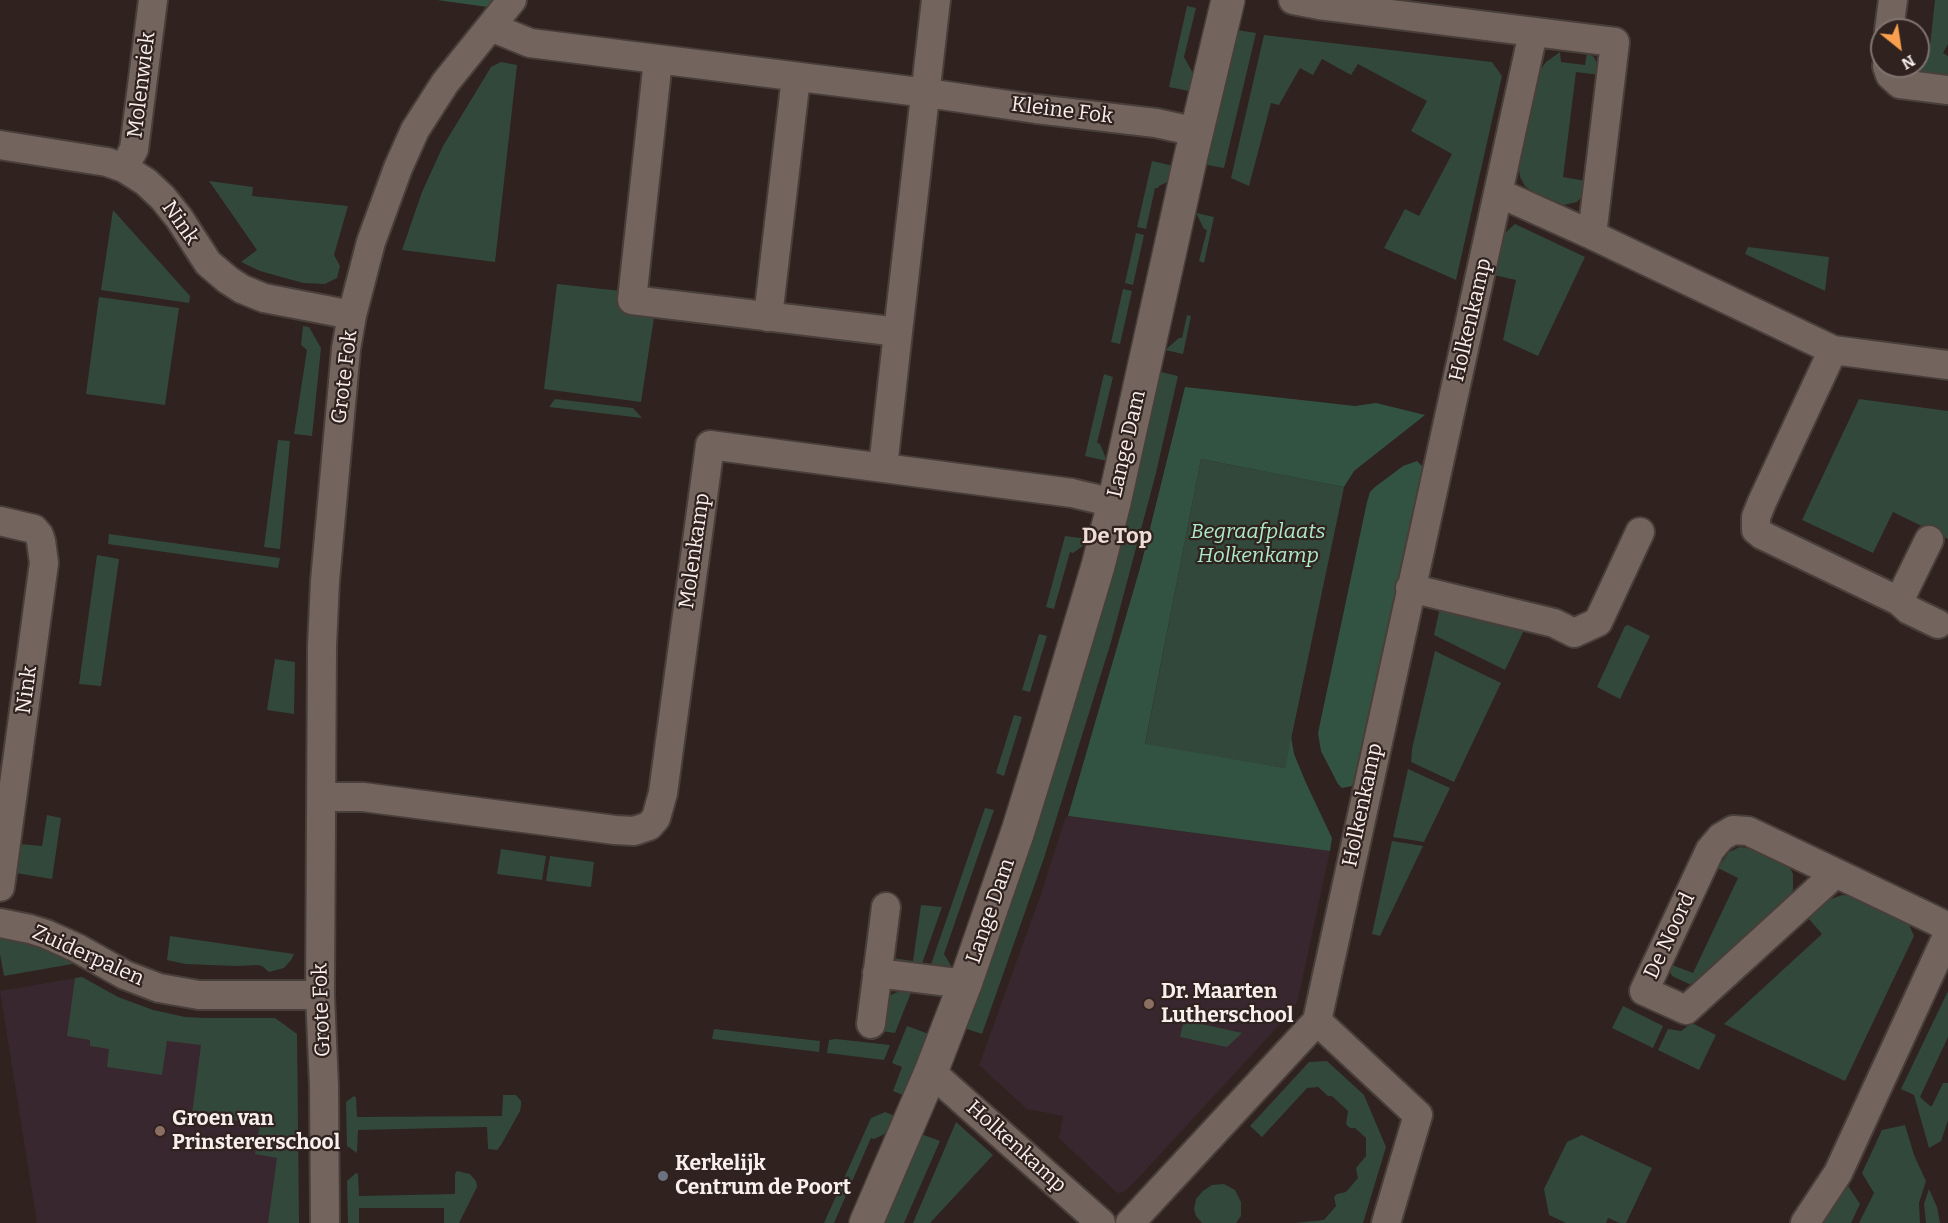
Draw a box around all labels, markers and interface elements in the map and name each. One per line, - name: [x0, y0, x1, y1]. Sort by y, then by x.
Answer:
- north arrow: [1870, 18, 1930, 78]
- street label: Molenwiek: [123, 30, 161, 140]
- text: N: [1898, 51, 1918, 74]
- street label: Kleine Fok: [1010, 92, 1114, 130]
- street label: Nink: [156, 196, 204, 250]
- street label: Holkenkamp: [1445, 256, 1497, 384]
- street label: Grote Fok: [327, 329, 363, 425]
- street label: Lange Dam: [1102, 388, 1152, 500]
- street label: Molenkamp: [674, 492, 716, 610]
- park label: Begraafplaats Holkenkamp: [1190, 519, 1326, 569]
- district label: De Top: [1082, 524, 1152, 550]
- street label: Nink: [11, 664, 43, 716]
- street label: Holkenkamp: [1338, 741, 1388, 869]
- street label: Lange Dam: [961, 855, 1021, 967]
- street label: De Noord: [1639, 889, 1701, 983]
- street label: Zuiderpalen: [28, 920, 148, 992]
- street label: Grote Fok: [308, 962, 336, 1058]
- place label: Dr. Maarten Lutherschool: [1161, 979, 1293, 1029]
- marker: Dr. Maarten Lutherschool: [1142, 997, 1156, 1011]
- street label: Holkenkamp: [961, 1096, 1071, 1198]
- place label: Groen van Prinstererschool: [172, 1106, 340, 1156]
- marker: Groen van Prinstererschool: [153, 1124, 167, 1138]
- place label: Kerkelijk Centrum de Poort: [675, 1151, 851, 1201]
- marker: Kerkelijk Centrum de Poort: [656, 1169, 670, 1183]

